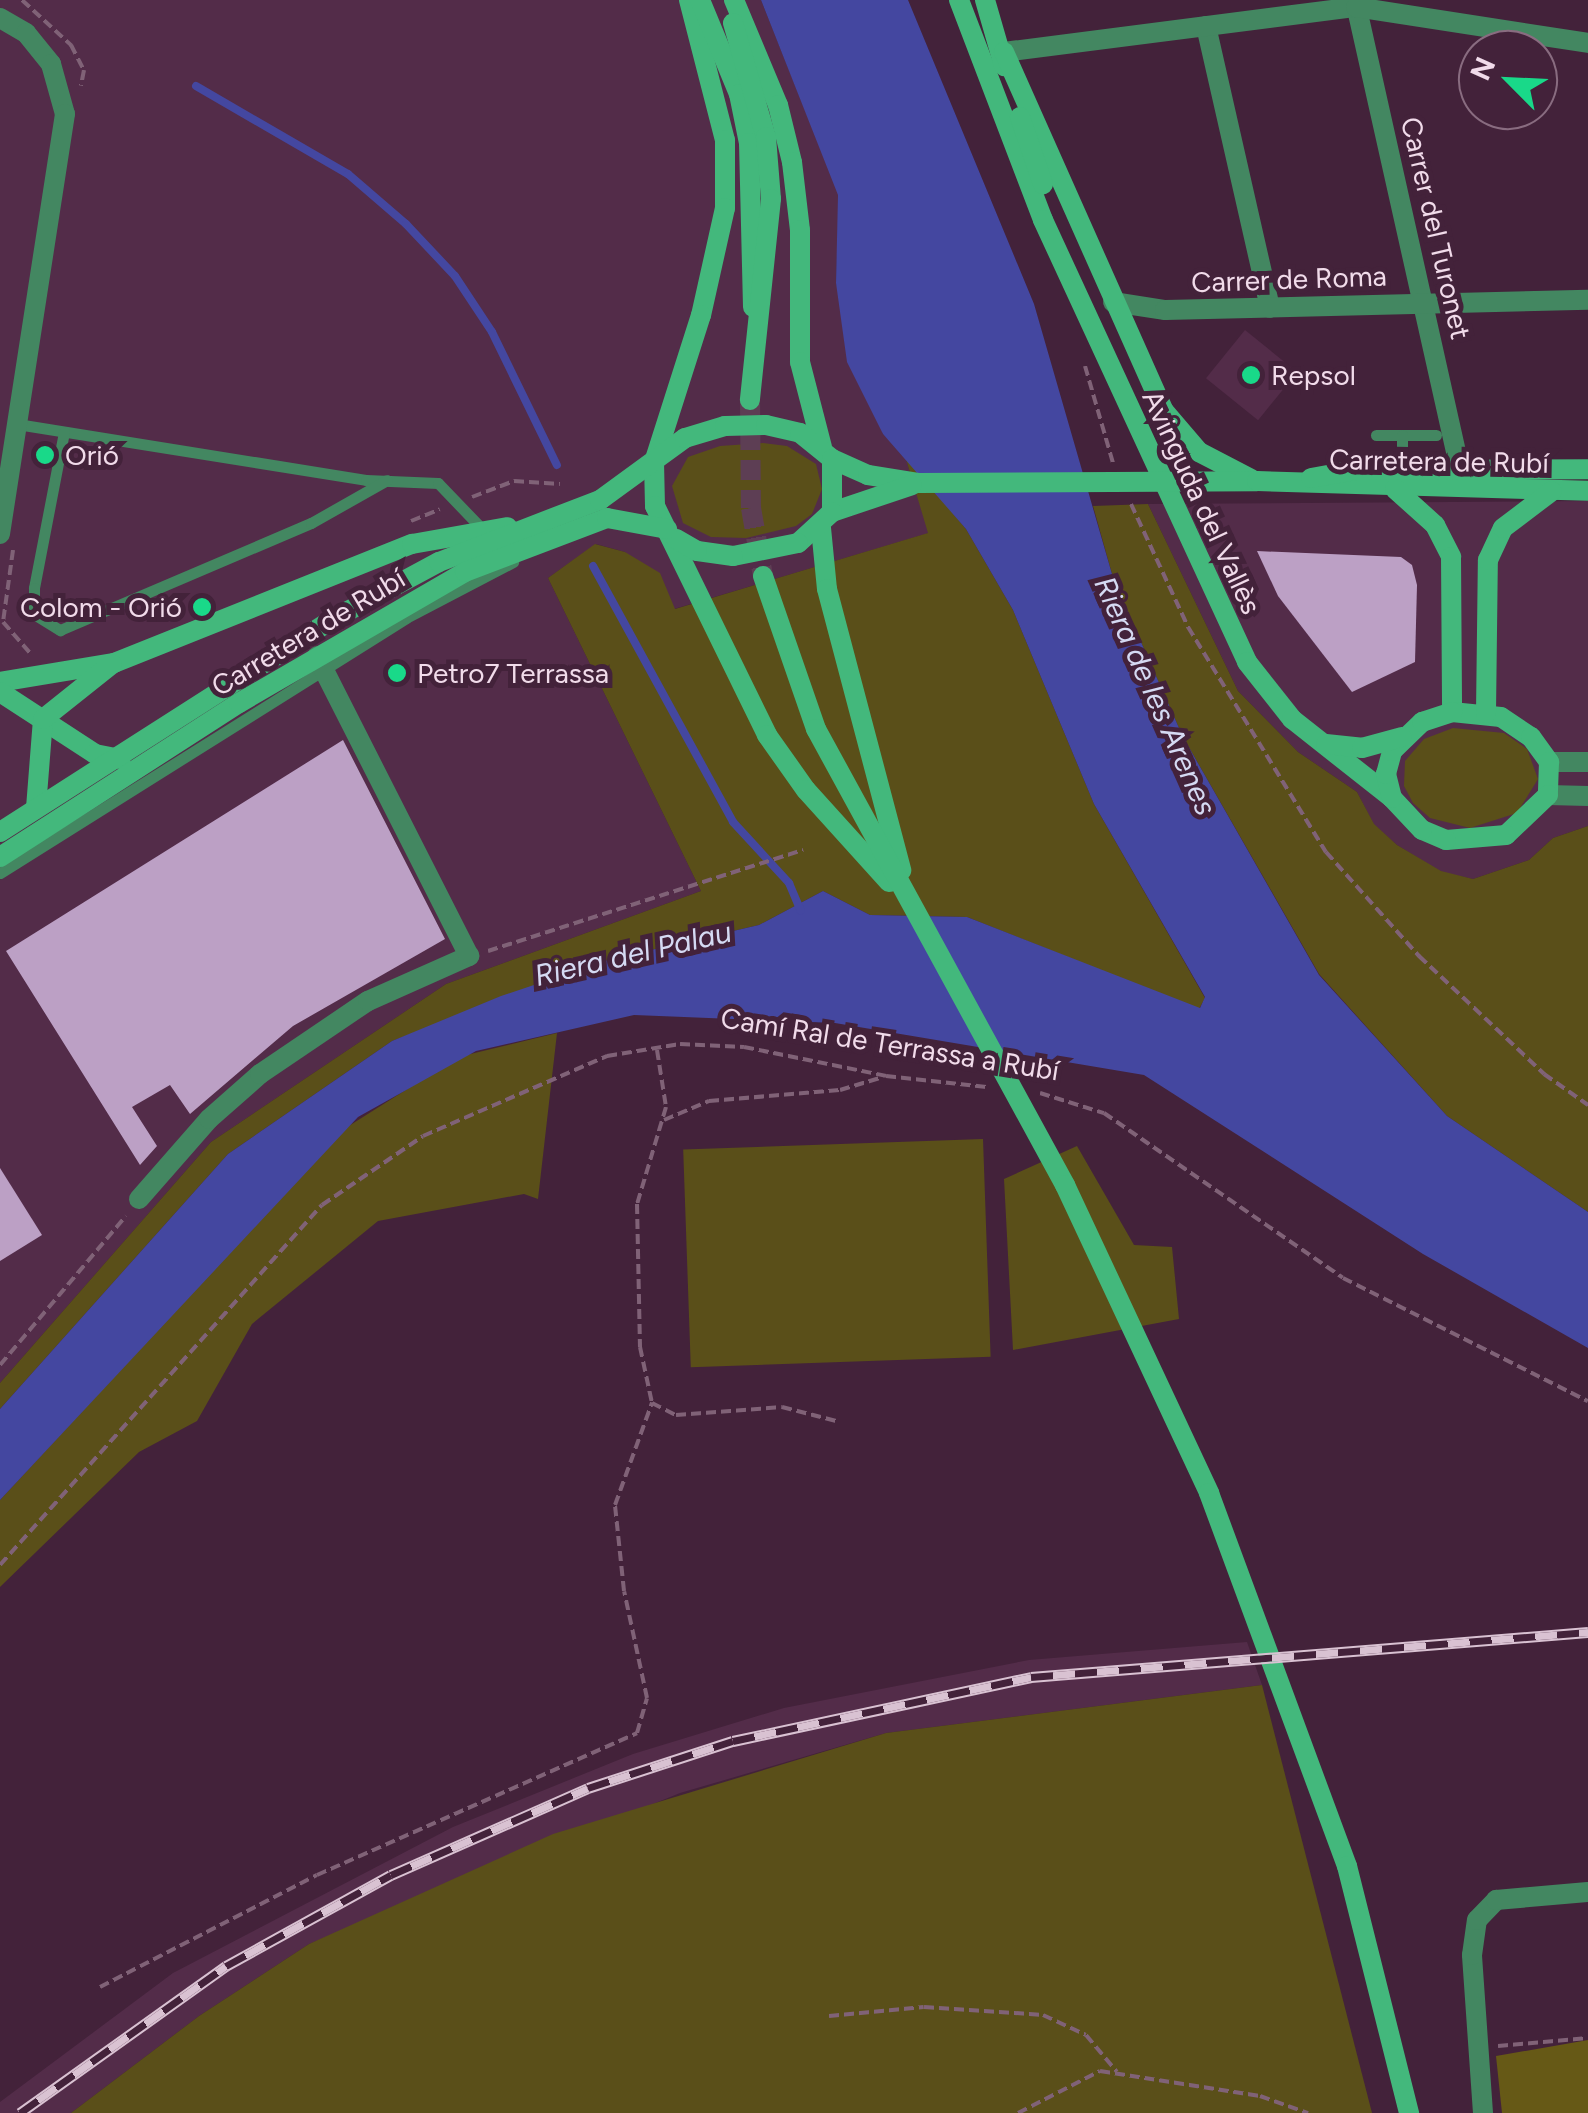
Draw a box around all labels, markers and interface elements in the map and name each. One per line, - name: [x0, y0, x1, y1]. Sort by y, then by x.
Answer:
- north arrow: [1458, 30, 1558, 130]
- text: N: [1462, 52, 1502, 85]
- street label: Carrer del Turonet: [1394, 114, 1478, 342]
- street label: Carrer de Roma: [1191, 259, 1387, 299]
- place label: Repsol: [1271, 358, 1356, 392]
- marker: Repsol: [1240, 364, 1262, 386]
- street label: Avinguda del Vallès: [1135, 385, 1269, 619]
- place label: Orió: [65, 438, 119, 472]
- street label: Carretera de Rubí: [1329, 442, 1549, 480]
- marker: Orió: [34, 444, 56, 466]
- street label: Carretera de Rubí: [205, 561, 411, 703]
- water label: Riera de les Arenes: [1086, 571, 1224, 821]
- place label: Colom - Orió: [20, 590, 182, 624]
- marker: Colom - Orió: [191, 596, 213, 618]
- place label: Petro7 Terrassa: [417, 656, 609, 690]
- marker: Petro7 Terrassa: [386, 662, 408, 684]
- water label: Riera del Palau: [531, 914, 735, 994]
- street label: Camí Ral de Terrassa a Rubí: [718, 1001, 1062, 1087]

